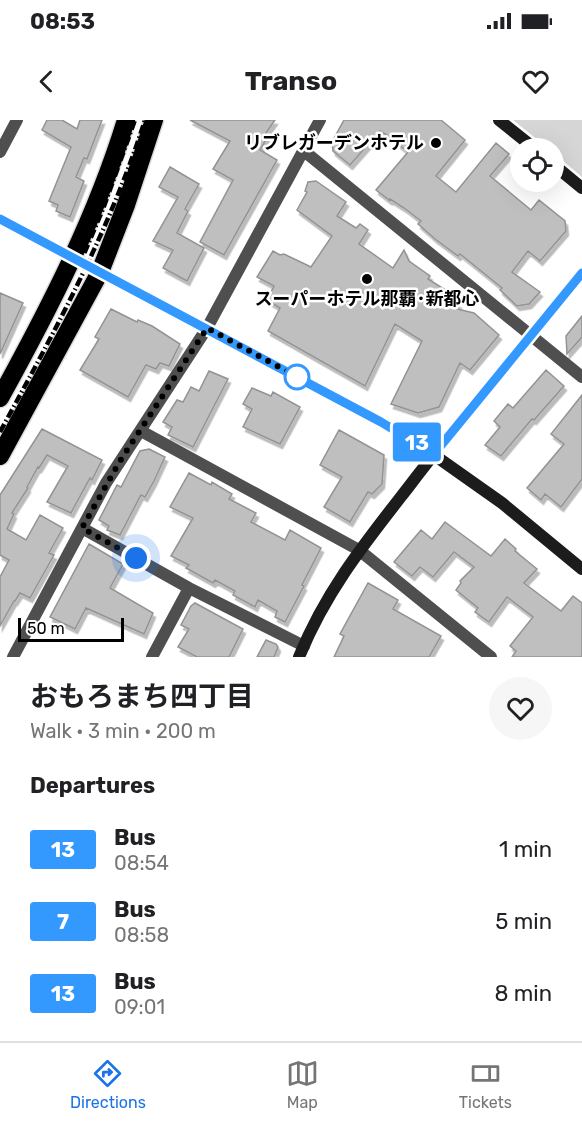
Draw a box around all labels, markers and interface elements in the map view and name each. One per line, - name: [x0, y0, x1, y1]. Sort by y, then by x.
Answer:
- text: 08:53: [30, 8, 95, 35]
- icon: back: [30, 65, 63, 98]
- text: Transo: [245, 65, 337, 97]
- icon: heart: [519, 65, 552, 98]
- place label: リブレガーデンホテル: [244, 132, 424, 154]
- marker: リブレガーデンホテル: [429, 136, 443, 150]
- map controls: [510, 138, 564, 192]
- button: locate: [510, 138, 564, 192]
- marker: スーパーホテル那覇･新都心: [360, 272, 374, 286]
- place label: スーパーホテル那覇･新都心: [255, 288, 479, 310]
- unlabelled marker: [284, 364, 310, 390]
- line badge: 13: [390, 422, 444, 462]
- text: 13: [405, 430, 429, 455]
- your location: [121, 543, 151, 573]
- scale bar: [18, 615, 124, 642]
- text: 50 m: [27, 619, 65, 638]
- button: heart: [489, 677, 552, 740]
- text: おもろまち四丁目: [30, 680, 254, 713]
- text: Walk · 3 min · 200 m: [30, 719, 216, 743]
- text: Departures: [30, 772, 155, 799]
- text: Bus: [114, 824, 156, 851]
- text: 1 min: [499, 836, 552, 863]
- text: 13: [51, 837, 75, 862]
- text: 08:54: [114, 851, 169, 875]
- text: Bus: [114, 896, 156, 923]
- text: 5 min: [495, 908, 552, 935]
- text: 7: [57, 909, 69, 934]
- text: 08:58: [114, 923, 169, 947]
- text: Bus: [114, 968, 156, 995]
- text: 8 min: [494, 980, 552, 1007]
- text: 13: [51, 981, 75, 1006]
- text: 09:01: [114, 995, 165, 1019]
- tab: Directions: [70, 1057, 146, 1112]
- tab: Map: [286, 1057, 319, 1112]
- tab: Tickets: [459, 1057, 512, 1112]

